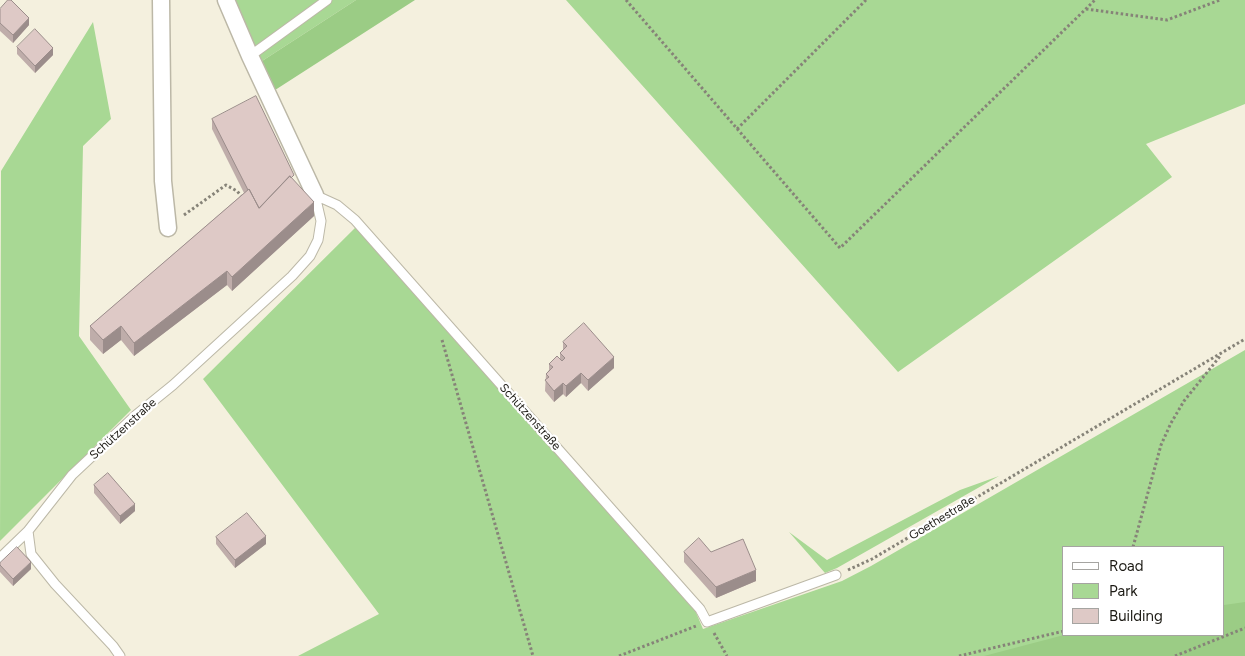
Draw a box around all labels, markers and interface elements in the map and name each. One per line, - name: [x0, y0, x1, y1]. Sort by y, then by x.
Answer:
- street label: Schützenstraße: [496, 381, 564, 453]
- street label: Schützenstraße: [87, 395, 159, 463]
- street label: Goethestraße: [907, 493, 977, 543]
- legend: [1062, 546, 1225, 636]
- text: Road: [1109, 557, 1144, 575]
- text: Park: [1109, 582, 1138, 600]
- text: Building: [1109, 607, 1163, 625]

